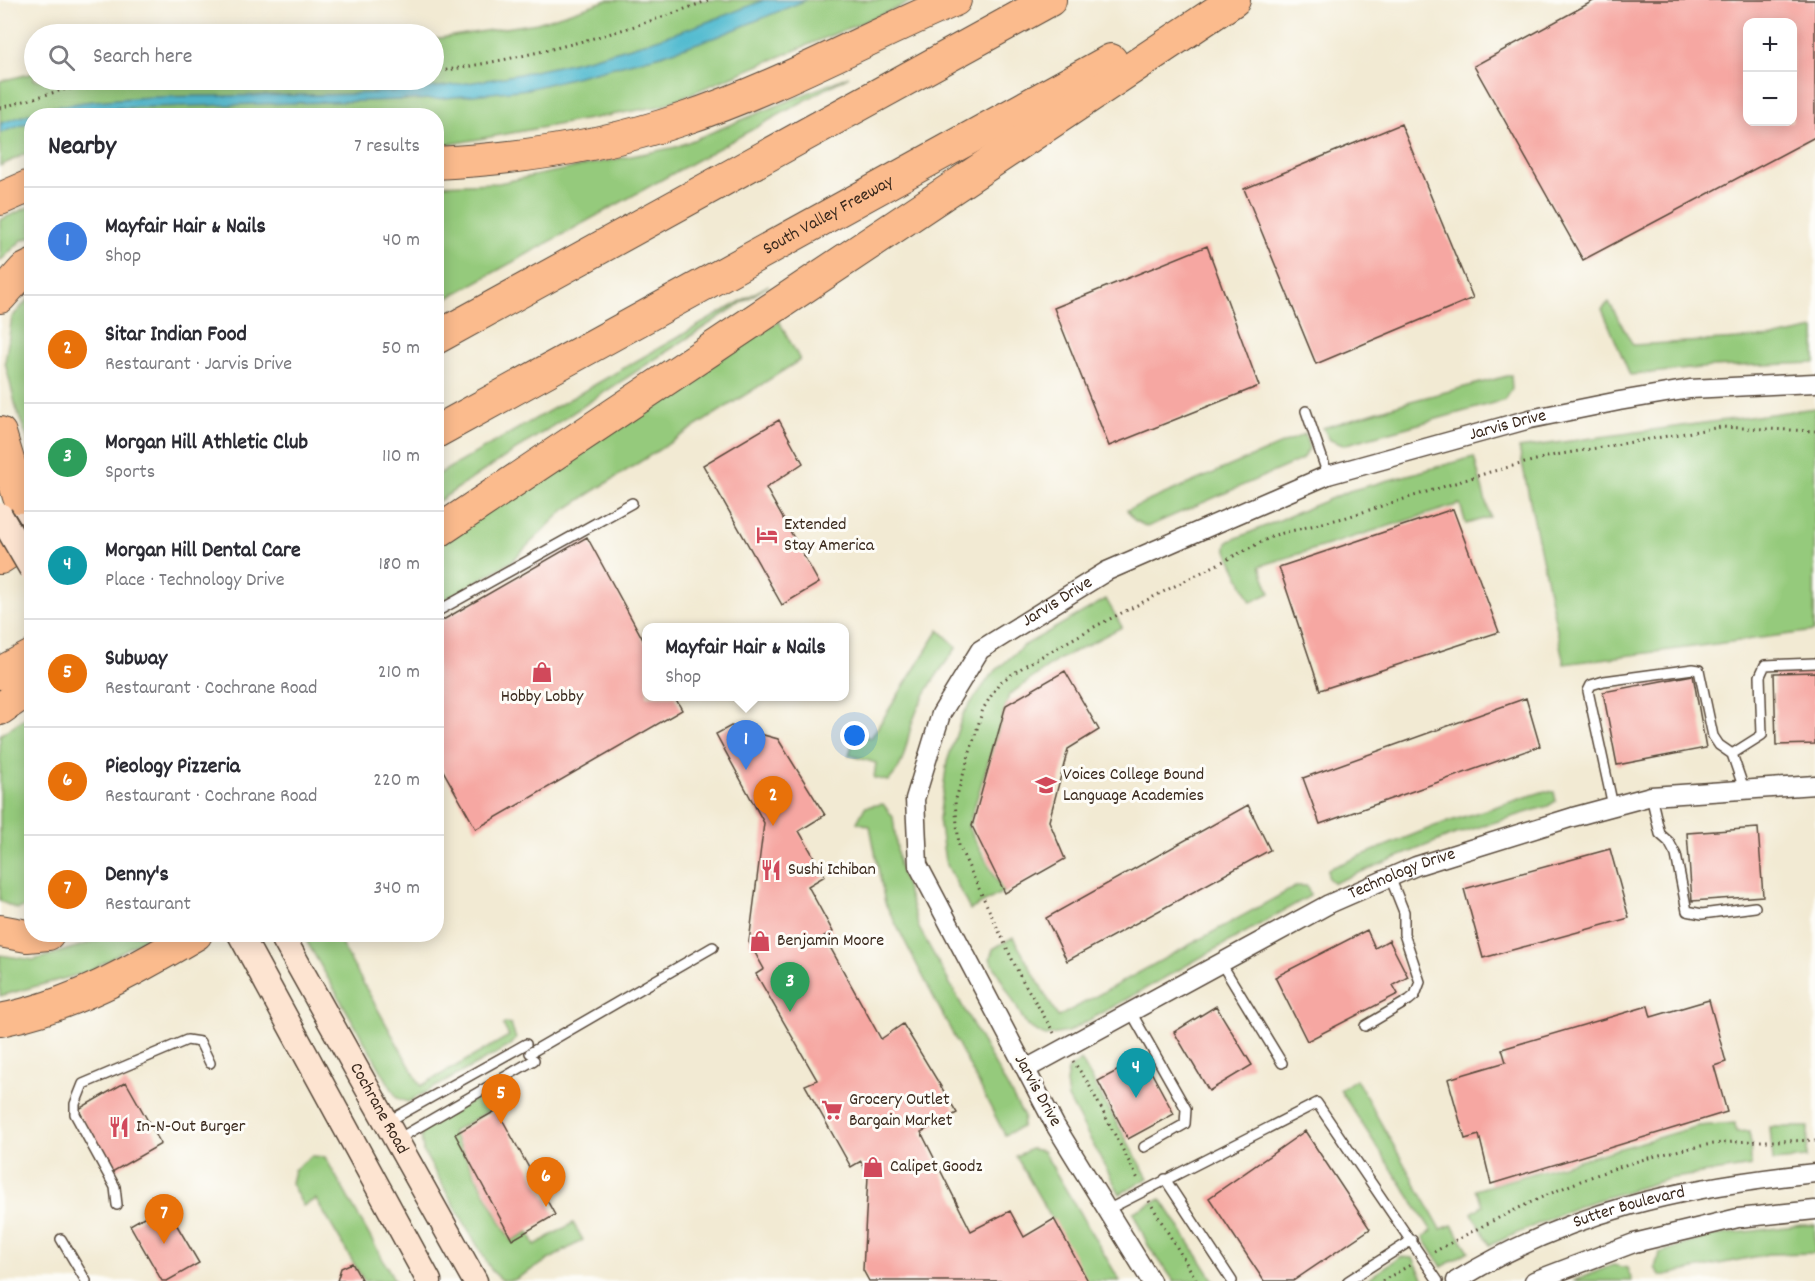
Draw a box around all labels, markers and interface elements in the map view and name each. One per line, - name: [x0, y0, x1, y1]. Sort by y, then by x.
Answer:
- map controls: [1743, 18, 1797, 126]
- button: +: [1743, 18, 1797, 72]
- search box: [24, 24, 444, 90]
- icon: search: [45, 41, 78, 74]
- text: Search here: [93, 42, 192, 73]
- button: −: [1743, 72, 1797, 126]
- text: Nearby: [48, 129, 116, 166]
- text: 7 results: [354, 133, 420, 161]
- street label: South Valley Freeway: [759, 169, 899, 262]
- text: Mayfair Hair & Nails: [105, 212, 266, 243]
- text: 1: [65, 227, 70, 255]
- text: 40 m: [382, 227, 420, 255]
- text: Shop: [105, 243, 141, 271]
- text: Sitar Indian Food: [105, 320, 247, 351]
- text: 2: [63, 335, 72, 363]
- text: 50 m: [382, 335, 420, 363]
- text: Restaurant · Jarvis Drive: [105, 351, 292, 379]
- street label: Jarvis Drive: [1466, 403, 1549, 448]
- text: Morgan Hill Athletic Club: [105, 428, 308, 459]
- text: 3: [63, 443, 72, 471]
- text: 110 m: [382, 443, 420, 471]
- text: Sports: [105, 459, 155, 487]
- place label: Extended Stay America: [784, 513, 875, 559]
- hotel icon: Extended Stay America: [755, 523, 779, 547]
- text: Morgan Hill Dental Care: [105, 536, 301, 567]
- text: 4: [63, 551, 72, 579]
- text: 180 m: [378, 551, 420, 579]
- text: Place · Technology Drive: [105, 567, 285, 595]
- street label: Jarvis Drive: [1017, 570, 1097, 633]
- popup: [642, 623, 849, 701]
- text: Mayfair Hair & Nails: [665, 633, 826, 664]
- text: Subway: [105, 644, 167, 675]
- text: 5: [63, 659, 72, 687]
- text: 210 m: [378, 659, 420, 687]
- shop icon: Hobby Lobby: [530, 660, 554, 684]
- text: Shop: [665, 664, 701, 692]
- text: Restaurant · Cochrane Road: [105, 675, 317, 703]
- place label: Hobby Lobby: [501, 685, 584, 710]
- pin: 1: [726, 720, 766, 770]
- your location: [840, 721, 869, 750]
- text: Pieology Pizzeria: [105, 752, 240, 783]
- place label: Voices College Bound Language Academies: [1063, 763, 1204, 809]
- text: 6: [63, 767, 72, 795]
- text: 220 m: [373, 767, 420, 795]
- school or university icon: Voices College Bound Language Academies: [1034, 773, 1058, 797]
- pin: 2: [754, 776, 792, 826]
- text: Restaurant · Cochrane Road: [105, 783, 317, 811]
- street label: Technology Drive: [1344, 842, 1459, 907]
- restaurant icon: Sushi Ichiban: [759, 858, 783, 882]
- place label: Sushi Ichiban: [788, 858, 876, 883]
- text: Denny's: [105, 860, 169, 891]
- text: 7: [64, 875, 71, 903]
- text: 340 m: [374, 875, 420, 903]
- text: Restaurant: [105, 891, 191, 919]
- shop icon: Benjamin Moore: [748, 929, 772, 953]
- place label: Benjamin Moore: [777, 929, 884, 954]
- pin: 3: [770, 962, 810, 1012]
- pin: 4: [1116, 1048, 1156, 1098]
- street label: Jarvis Drive: [1007, 1050, 1067, 1132]
- street label: Cochrane Road: [343, 1058, 414, 1159]
- pin: 5: [482, 1074, 520, 1124]
- place label: Grocery Outlet Bargain Market: [849, 1088, 953, 1134]
- supermarket icon: Grocery Outlet Bargain Market: [820, 1098, 844, 1122]
- restaurant icon: In-N-Out Burger: [107, 1115, 131, 1139]
- place label: In-N-Out Burger: [136, 1115, 246, 1140]
- shop icon: Calipet Goodz: [861, 1155, 885, 1179]
- place label: Calipet Goodz: [890, 1155, 982, 1180]
- pin: 6: [526, 1158, 566, 1207]
- street label: Sutter Boulevard: [1570, 1180, 1687, 1235]
- pin: 7: [144, 1194, 184, 1244]

